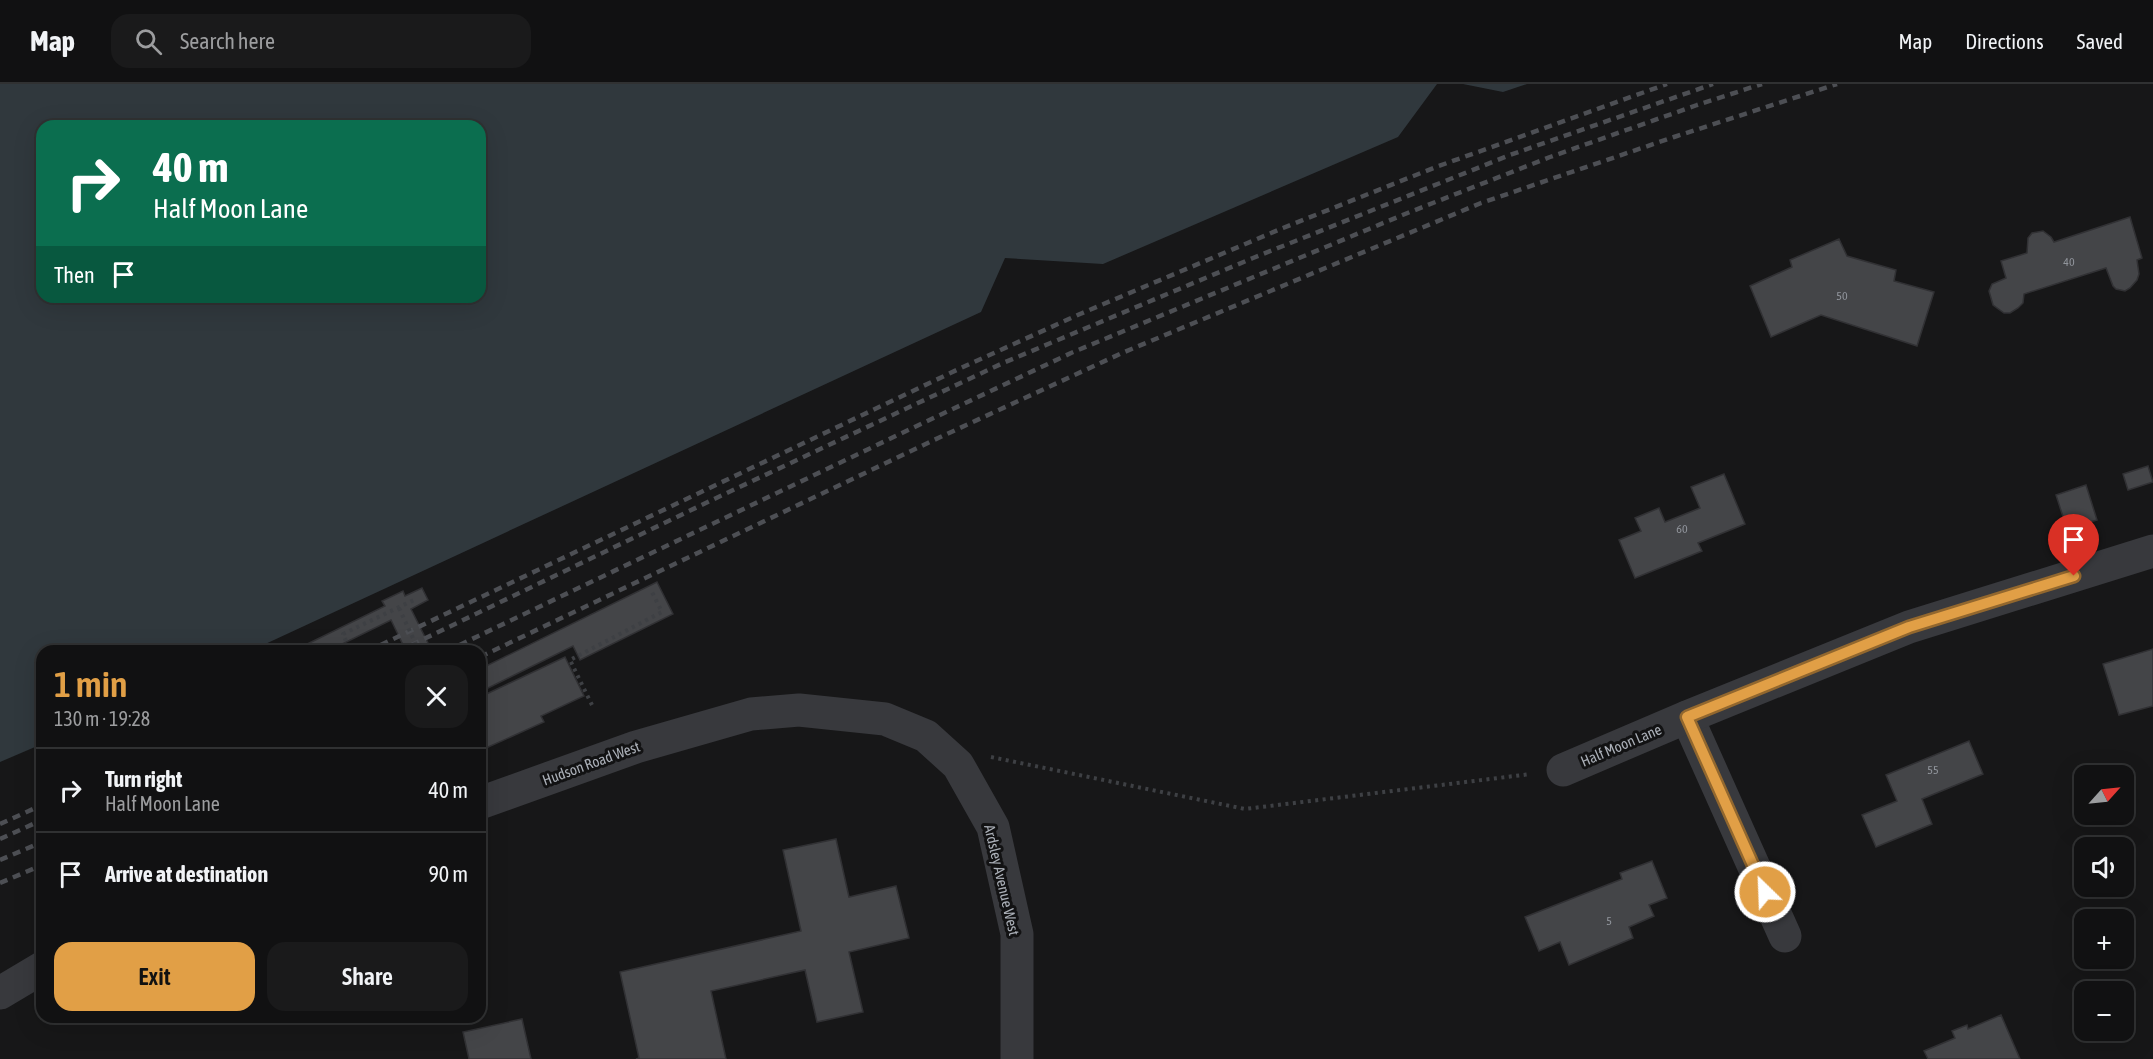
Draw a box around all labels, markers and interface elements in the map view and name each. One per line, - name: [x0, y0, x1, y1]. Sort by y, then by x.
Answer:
- search box: [111, 14, 531, 68]
- text: Map: [30, 25, 75, 57]
- icon: search: [132, 25, 165, 58]
- text: Search here: [180, 28, 275, 54]
- text: Map: [1898, 29, 1932, 53]
- text: Directions: [1965, 29, 2044, 53]
- text: Saved: [2077, 29, 2123, 53]
- text: 40 m: [153, 143, 228, 191]
- icon: right: [54, 144, 132, 222]
- text: Half Moon Lane: [153, 193, 308, 224]
- house number: 40: [2063, 255, 2075, 269]
- icon: arrive: [107, 258, 140, 291]
- text: Then: [54, 262, 95, 288]
- house number: 50: [1836, 289, 1848, 303]
- pin: [2048, 514, 2099, 576]
- house number: 60: [1676, 522, 1688, 536]
- icon: arrive: [2057, 523, 2090, 556]
- text: 1 min: [54, 663, 128, 705]
- button: close: [405, 665, 468, 728]
- text: 130 m · 19:28: [54, 707, 150, 730]
- street label: Half Moon Lane: [1578, 720, 1664, 770]
- street label: Hudson Road West: [540, 738, 642, 788]
- house number: 55: [1927, 763, 1939, 777]
- north arrow: [2074, 765, 2134, 825]
- map controls: [2074, 765, 2134, 1041]
- text: Turn right: [105, 766, 182, 792]
- icon: right: [54, 774, 87, 807]
- text: 40 m: [428, 777, 468, 803]
- text: Half Moon Lane: [105, 792, 220, 815]
- street label: Ardsley Avenue West: [981, 823, 1023, 937]
- button: sound: [2074, 837, 2134, 897]
- icon: arrive: [54, 858, 87, 891]
- position arrow: [1733, 860, 1797, 924]
- text: Arrive at destination: [105, 861, 268, 887]
- text: 90 m: [428, 861, 468, 887]
- button: +: [2074, 909, 2134, 969]
- house number: 5: [1606, 914, 1612, 928]
- button: Exit: [54, 942, 255, 1011]
- button: Share: [267, 942, 468, 1011]
- button: −: [2074, 981, 2134, 1041]

